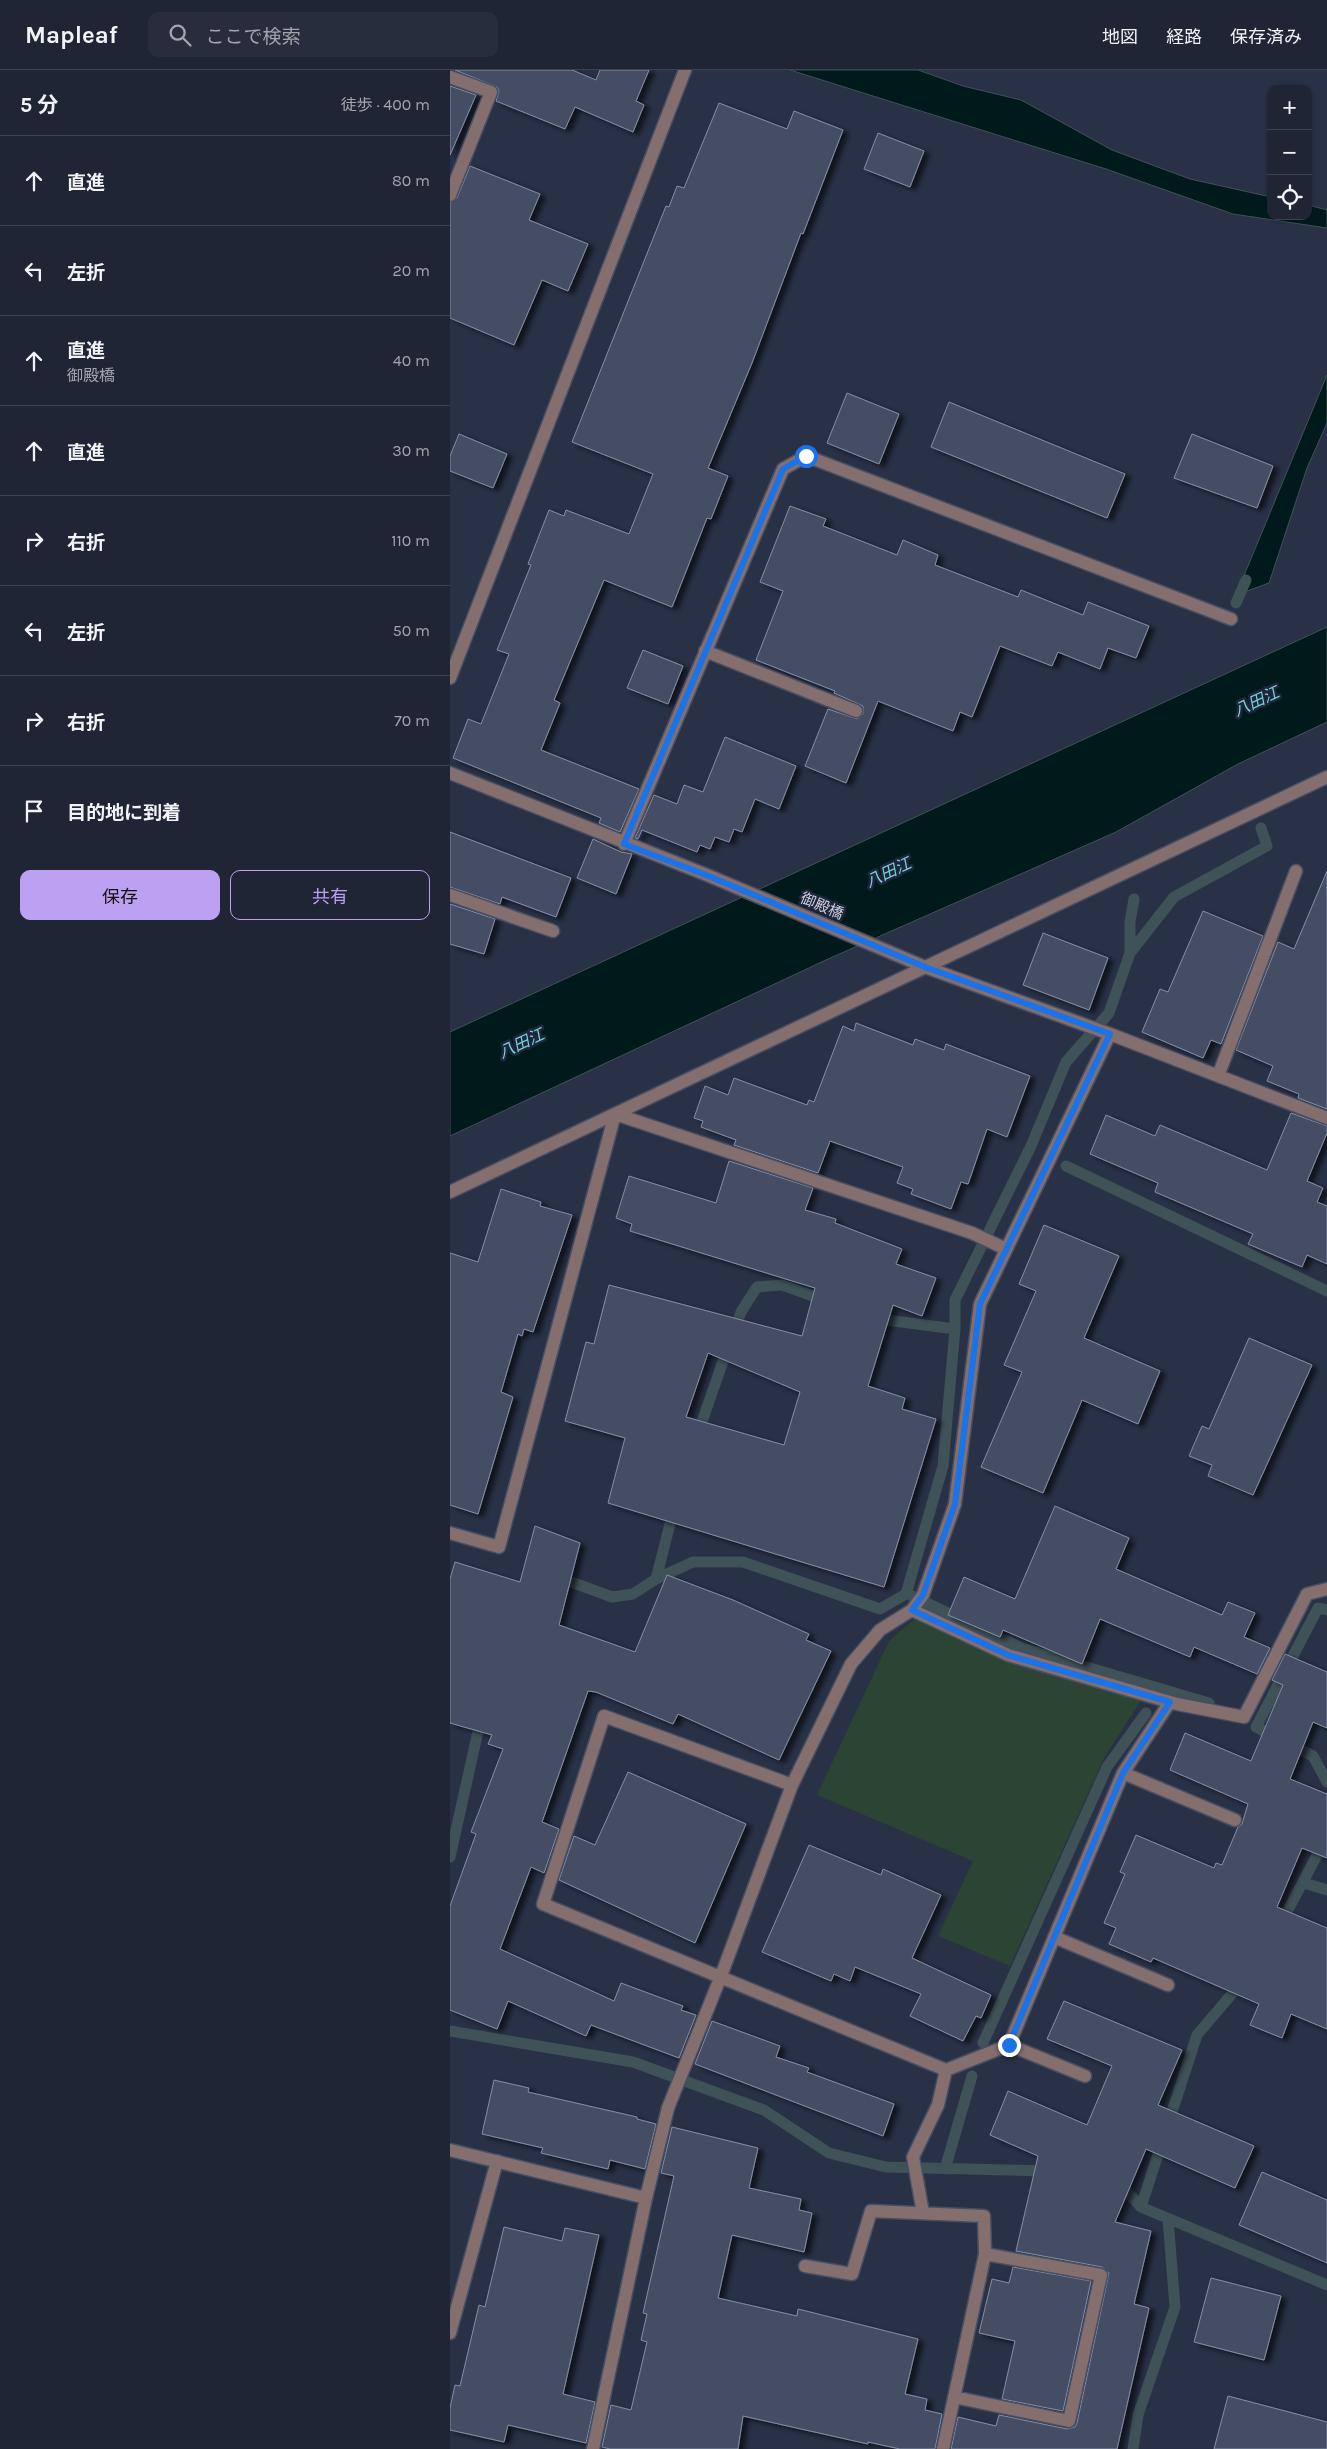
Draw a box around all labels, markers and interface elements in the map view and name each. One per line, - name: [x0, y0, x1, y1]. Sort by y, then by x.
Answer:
- search box: [148, 12, 498, 57]
- text: Mapleaf: [25, 21, 118, 49]
- icon: search: [166, 21, 194, 49]
- text: ここで検索: [206, 26, 301, 48]
- text: 地図: [1102, 26, 1138, 48]
- text: 経路: [1166, 26, 1202, 48]
- text: 保存済み: [1230, 26, 1302, 48]
- map controls: [1267, 85, 1312, 220]
- button: +: [1267, 85, 1312, 130]
- text: 5 分: [20, 93, 59, 117]
- text: 徒歩 · 400 m: [341, 95, 430, 114]
- button: −: [1267, 130, 1312, 175]
- icon: ahead: [20, 167, 48, 195]
- text: 80 m: [392, 171, 430, 190]
- text: 直進: [67, 172, 105, 194]
- button: locate: [1267, 175, 1312, 220]
- icon: left: [20, 257, 48, 285]
- text: 20 m: [392, 261, 430, 280]
- text: 左折: [67, 262, 105, 284]
- text: 直進: [67, 340, 105, 362]
- icon: ahead: [20, 347, 48, 375]
- text: 40 m: [393, 351, 430, 370]
- text: 御殿橋: [67, 366, 115, 385]
- icon: ahead: [20, 437, 48, 465]
- text: 30 m: [392, 441, 430, 460]
- text: 直進: [67, 442, 105, 464]
- route start: [795, 445, 818, 468]
- icon: right: [20, 527, 48, 555]
- text: 110 m: [391, 531, 430, 550]
- text: 右折: [67, 532, 105, 554]
- icon: left: [20, 617, 48, 645]
- text: 50 m: [393, 621, 430, 640]
- text: 左折: [67, 622, 105, 644]
- water label: 八田江: [1230, 682, 1284, 720]
- icon: right: [20, 707, 48, 735]
- text: 70 m: [394, 711, 430, 730]
- text: 右折: [67, 712, 105, 734]
- icon: arrive: [20, 797, 48, 825]
- text: 目的地に到着: [67, 802, 181, 824]
- water label: 八田江: [862, 853, 916, 891]
- button: 保存: [20, 870, 220, 920]
- button: 共有: [230, 870, 430, 920]
- street label: 御殿橋: [798, 889, 846, 923]
- water label: 八田江: [495, 1024, 549, 1062]
- route end: [998, 2034, 1021, 2057]

